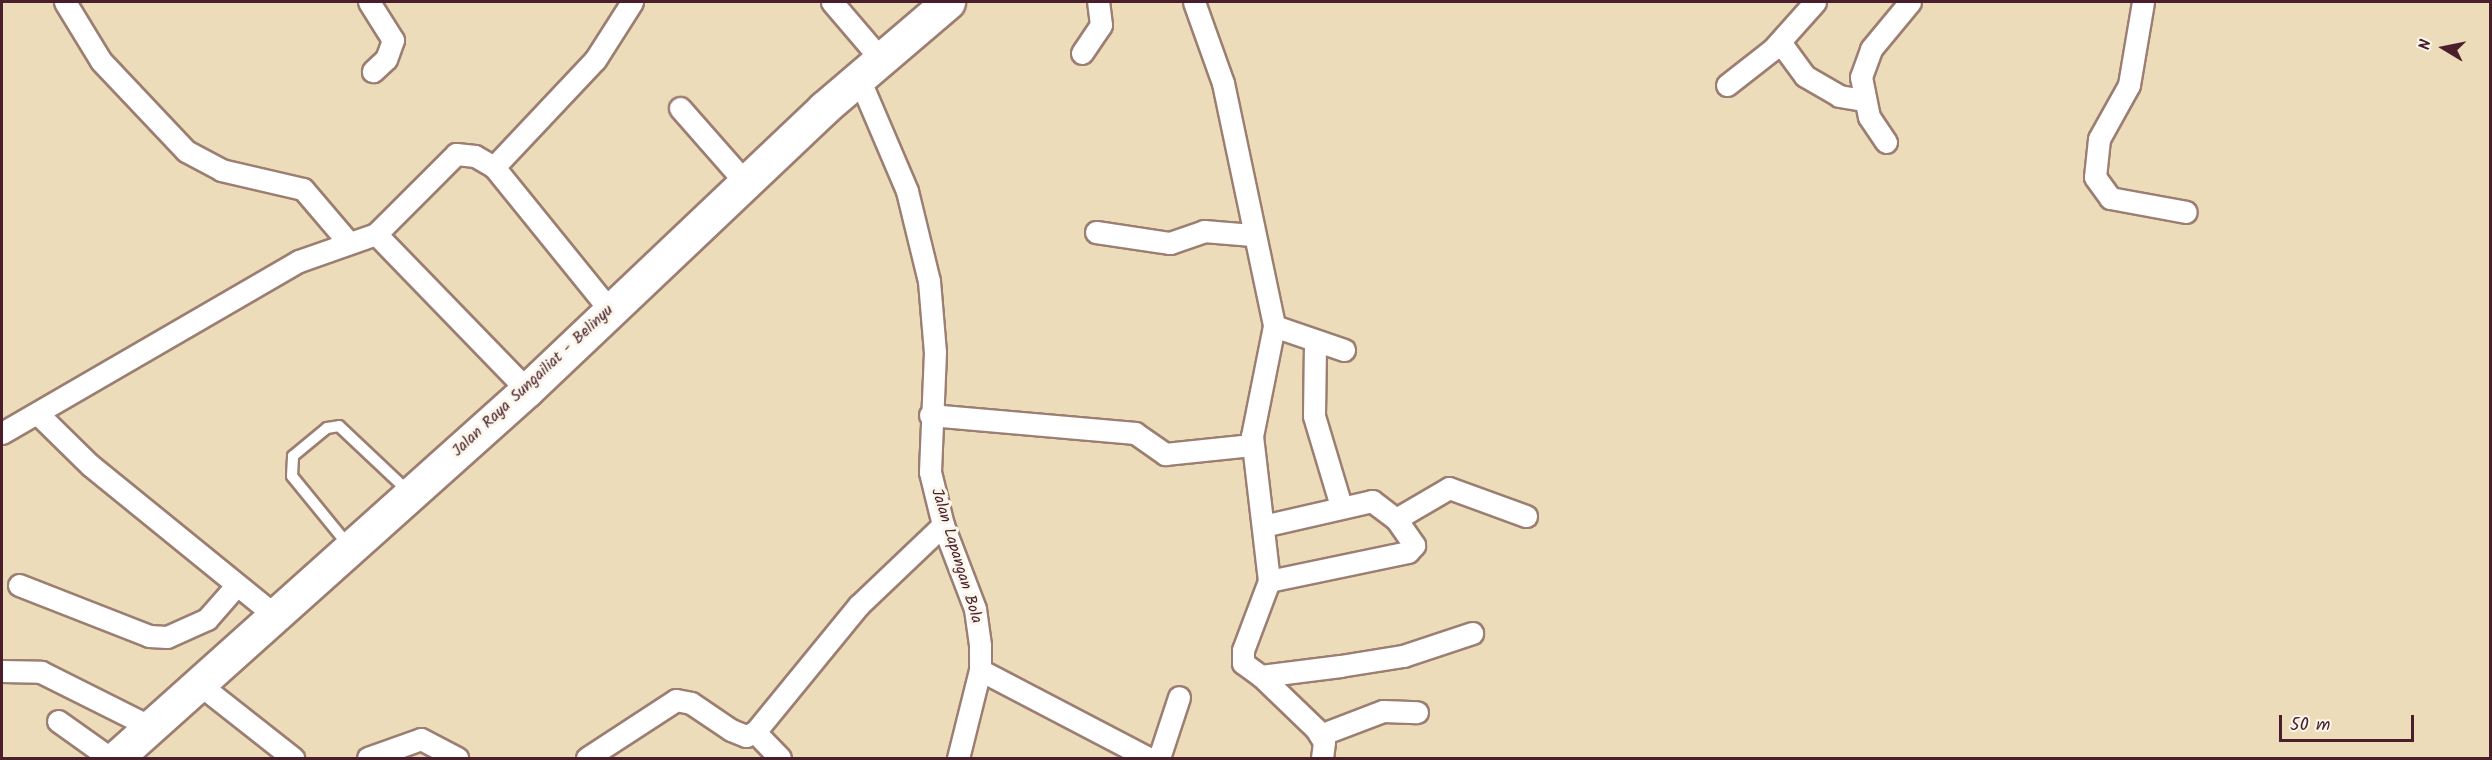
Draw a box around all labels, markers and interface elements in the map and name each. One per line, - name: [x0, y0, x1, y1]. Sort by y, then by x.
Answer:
- north arrow: [2414, 18, 2474, 78]
- text: N: [2413, 38, 2439, 52]
- street label: Jalan Raya Sungailiat - Belinyu: [448, 301, 618, 461]
- street label: Jalan Lapangan Bola: [926, 486, 986, 626]
- scale bar: [2282, 703, 2417, 741]
- text: 50 m: [2290, 711, 2330, 740]

